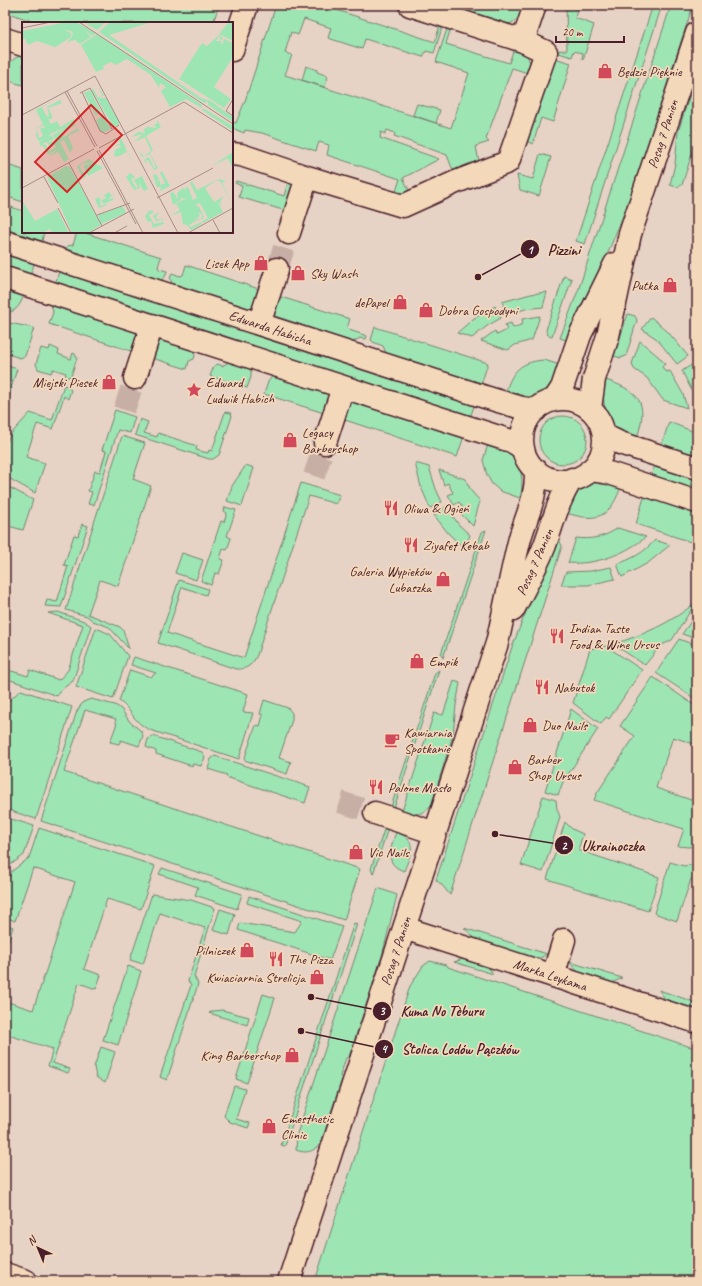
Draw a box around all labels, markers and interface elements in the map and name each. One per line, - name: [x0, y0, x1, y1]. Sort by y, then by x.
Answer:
- scale bar: [556, 18, 624, 44]
- inset map: [22, 22, 233, 233]
- text: 20 m: [562, 24, 584, 40]
- shop icon: Będzie Pięknie: [596, 62, 614, 80]
- place label: Będzie Pięknie: [617, 63, 683, 80]
- street label: Posag 7 Panien: [644, 97, 682, 171]
- callout: Pizzini: [520, 236, 588, 263]
- text: Pizzini: [548, 241, 582, 260]
- text: 1: [527, 242, 534, 258]
- shop icon: Lisek App: [252, 254, 270, 272]
- place label: Lisek App: [205, 255, 250, 272]
- shop icon: Sky Wash: [289, 264, 307, 282]
- place label: Sky Wash: [310, 265, 359, 282]
- shop icon: Putka: [661, 276, 679, 294]
- place label: Putka: [631, 277, 659, 294]
- shop icon: dePapel: [391, 293, 409, 311]
- place label: dePapel: [354, 294, 391, 311]
- shop icon: Dobra Gospodyni: [417, 301, 435, 319]
- place label: Dobra Gospodyni: [438, 302, 520, 319]
- street label: Edwarda Habicha: [227, 307, 315, 350]
- shop icon: Miejski Piesek: [100, 373, 118, 391]
- place label: Miejski Piesek: [33, 374, 98, 391]
- place label: Edward Ludwik Habich: [206, 374, 275, 407]
- place icon: Edward Ludwik Habich: [185, 381, 203, 399]
- place label: Legacy Barbershop: [302, 424, 358, 457]
- shop icon: Legacy Barbershop: [281, 431, 299, 449]
- restaurant icon: Oliwa & Ogień: [382, 499, 400, 517]
- place label: Oliwa & Ogień: [403, 500, 470, 517]
- street label: Posag 7 Panien: [513, 525, 558, 598]
- restaurant icon: Ziyafet Kebab: [402, 536, 420, 554]
- place label: Ziyafet Kebab: [423, 537, 490, 554]
- place label: Galeria Wypieków Lubaszka: [349, 563, 433, 596]
- shop icon: Galeria Wypieków Lubaszka: [434, 570, 452, 588]
- place label: Indian Taste Food & Wine Ursus: [569, 620, 660, 653]
- restaurant icon: Indian Taste Food & Wine Ursus: [548, 627, 566, 645]
- shop icon: Empik: [408, 652, 426, 670]
- place label: Empik: [429, 653, 458, 670]
- restaurant icon: Nabutok: [533, 678, 551, 696]
- place label: Nabutok: [554, 679, 595, 696]
- shop icon: Duo Nails: [521, 716, 539, 734]
- place label: Duo Nails: [542, 717, 588, 734]
- place label: Kawiarnia Spotkanie: [404, 724, 453, 757]
- cafe icon: Kawiarnia Spotkanie: [383, 731, 401, 749]
- place label: Barber Shop Ursus: [527, 751, 582, 784]
- shop icon: Barber Shop Ursus: [506, 758, 524, 776]
- restaurant icon: Palone Masło: [367, 778, 385, 796]
- place label: Palone Masło: [388, 779, 452, 796]
- callout: Ukrainoczka: [554, 832, 653, 859]
- text: Ukrainoczka: [582, 837, 646, 856]
- text: 2: [561, 838, 568, 854]
- shop icon: Vic Nails: [347, 843, 365, 861]
- place label: Vic Nails: [368, 844, 410, 861]
- street label: Posag 7 Panien: [377, 914, 415, 988]
- shop icon: Pilniczek: [238, 941, 256, 959]
- place label: Pilniczek: [195, 942, 236, 959]
- restaurant icon: The Pizza: [267, 950, 285, 968]
- place label: The Pizza: [288, 951, 334, 968]
- street label: Marka Leykama: [511, 955, 590, 995]
- shop icon: Kwiaciarnia Strelicja: [308, 968, 326, 986]
- place label: Kwiaciarnia Strelicja: [207, 969, 306, 986]
- callout: Kuma No Tèburu: [372, 998, 492, 1025]
- text: Kuma No Tèburu: [400, 1002, 485, 1021]
- text: 3: [379, 1003, 386, 1019]
- callout: Stolica Lodów Pączków: [374, 1035, 527, 1062]
- text: Stolica Lodów Pączków: [402, 1040, 519, 1059]
- text: 4: [381, 1041, 388, 1057]
- shop icon: King Barbershop: [283, 1046, 301, 1064]
- place label: King Barbershop: [201, 1047, 281, 1064]
- place label: Emesthetic Clinic: [281, 1110, 335, 1143]
- shop icon: Emesthetic Clinic: [260, 1117, 278, 1135]
- north arrow: [18, 1228, 58, 1268]
- text: N: [24, 1232, 40, 1248]

